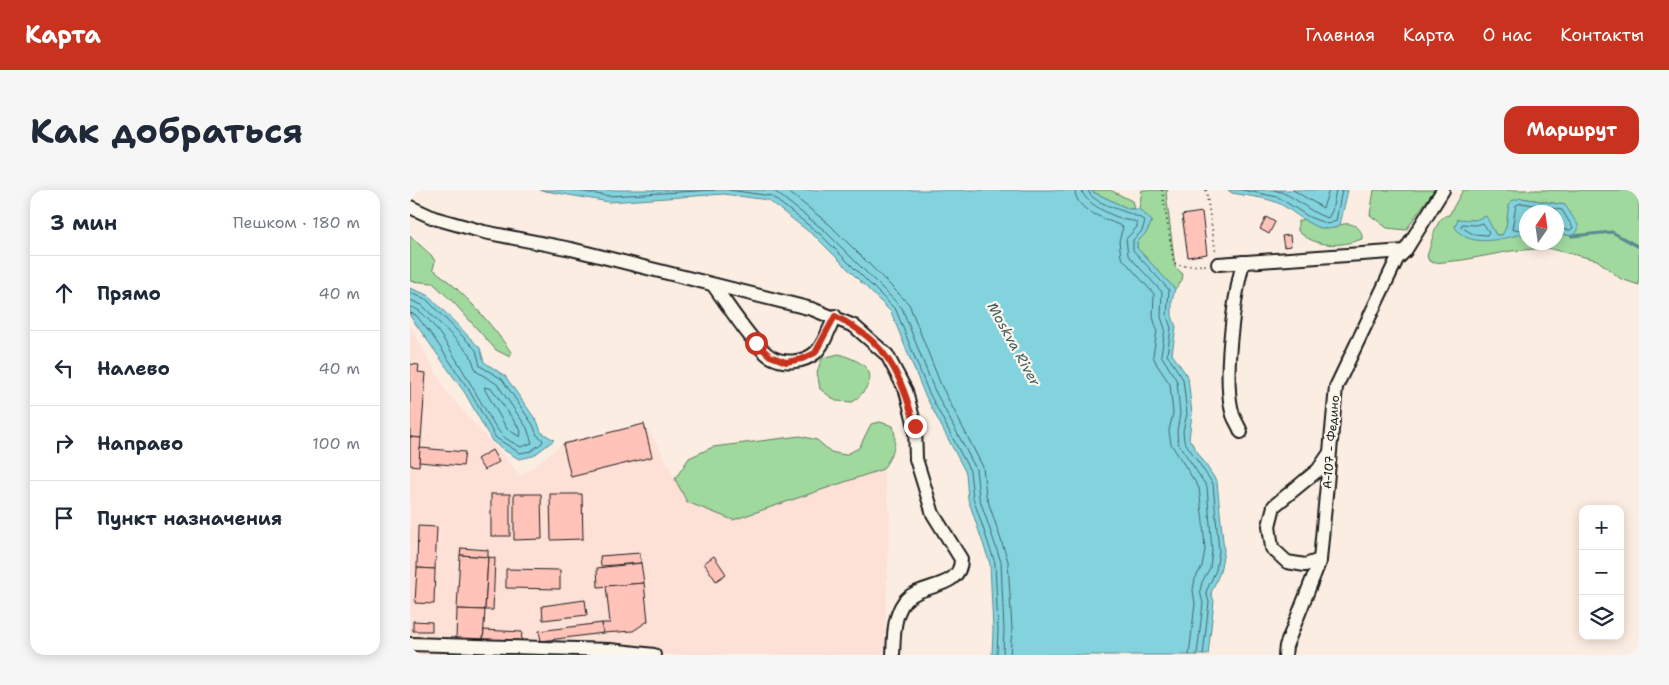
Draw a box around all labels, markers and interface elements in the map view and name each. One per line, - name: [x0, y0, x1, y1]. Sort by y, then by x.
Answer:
- text: Карта: [25, 19, 101, 51]
- text: Главная: [1305, 23, 1375, 47]
- text: Карта: [1403, 23, 1455, 47]
- text: О нас: [1483, 23, 1532, 47]
- text: Контакты: [1560, 23, 1644, 47]
- button: Маршрут: [1504, 106, 1639, 154]
- text: Как добраться: [30, 107, 303, 154]
- north arrow: [1519, 205, 1564, 250]
- text: 3 мин: [50, 209, 117, 237]
- text: Пешком · 180 m: [233, 212, 360, 233]
- icon: ahead: [50, 279, 78, 307]
- text: Прямо: [97, 281, 161, 306]
- text: 40 m: [318, 283, 360, 304]
- water label: Moskva River: [984, 299, 1045, 389]
- route start: [745, 332, 768, 355]
- icon: left: [50, 354, 78, 382]
- text: Налево: [97, 356, 170, 381]
- text: 40 m: [318, 358, 360, 379]
- street label: А-107 - Федино: [1319, 394, 1343, 490]
- route end: [904, 415, 927, 438]
- icon: right: [50, 429, 78, 457]
- text: Направо: [97, 431, 183, 456]
- text: 100 m: [312, 433, 360, 454]
- icon: arrive: [50, 504, 78, 532]
- map controls: [1579, 505, 1624, 640]
- button: +: [1579, 505, 1624, 550]
- text: Пункт назначения: [97, 506, 282, 531]
- button: −: [1579, 550, 1624, 595]
- button: layers: [1579, 595, 1624, 640]

